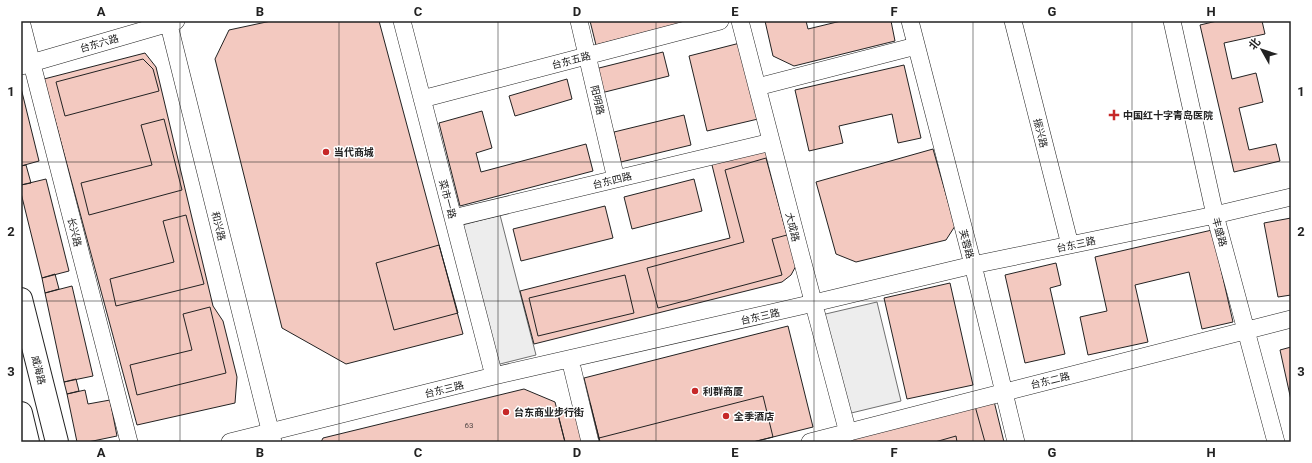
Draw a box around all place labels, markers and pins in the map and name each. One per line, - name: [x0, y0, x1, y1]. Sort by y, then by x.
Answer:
- marker: 中国红十字青岛医院: [1108, 109, 1120, 121]
- place label: 中国红十字青岛医院: [1123, 110, 1213, 121]
- place label: 当代商城: [334, 146, 374, 158]
- marker: 当代商城: [321, 147, 331, 157]
- marker: 利群商厦: [690, 386, 700, 396]
- place label: 利群商厦: [702, 386, 743, 397]
- marker: 台东商业步行街: [501, 407, 511, 417]
- place label: 台东商业步行街: [514, 407, 584, 418]
- marker: 全季酒店: [721, 411, 731, 421]
- place label: 全季酒店: [733, 411, 774, 422]

